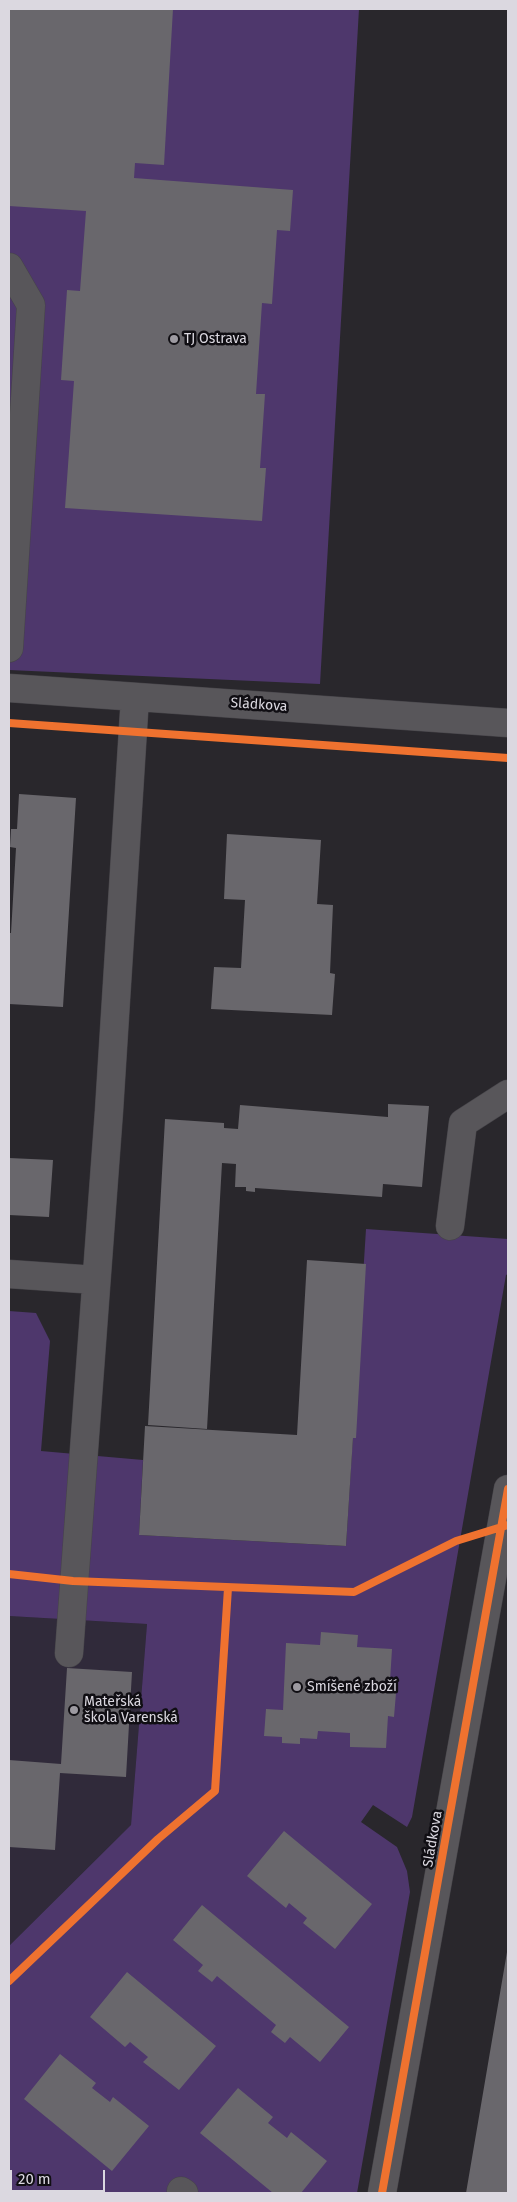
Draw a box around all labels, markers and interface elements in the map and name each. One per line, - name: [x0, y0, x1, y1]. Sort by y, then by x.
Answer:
- place label: TJ Ostrava: [184, 331, 247, 347]
- marker: TJ Ostrava: [168, 333, 180, 345]
- street label: Sládkova: [230, 695, 288, 715]
- place label: Smíšené zboží: [307, 1679, 397, 1695]
- marker: Smíšené zboží: [291, 1681, 303, 1693]
- place label: Mateřská škola Varenská: [84, 1694, 178, 1726]
- marker: Mateřská škola Varenská: [68, 1704, 80, 1716]
- street label: Sládkova: [420, 1809, 446, 1869]
- scale bar: [12, 2160, 108, 2192]
- text: 20 m: [18, 2170, 51, 2188]

